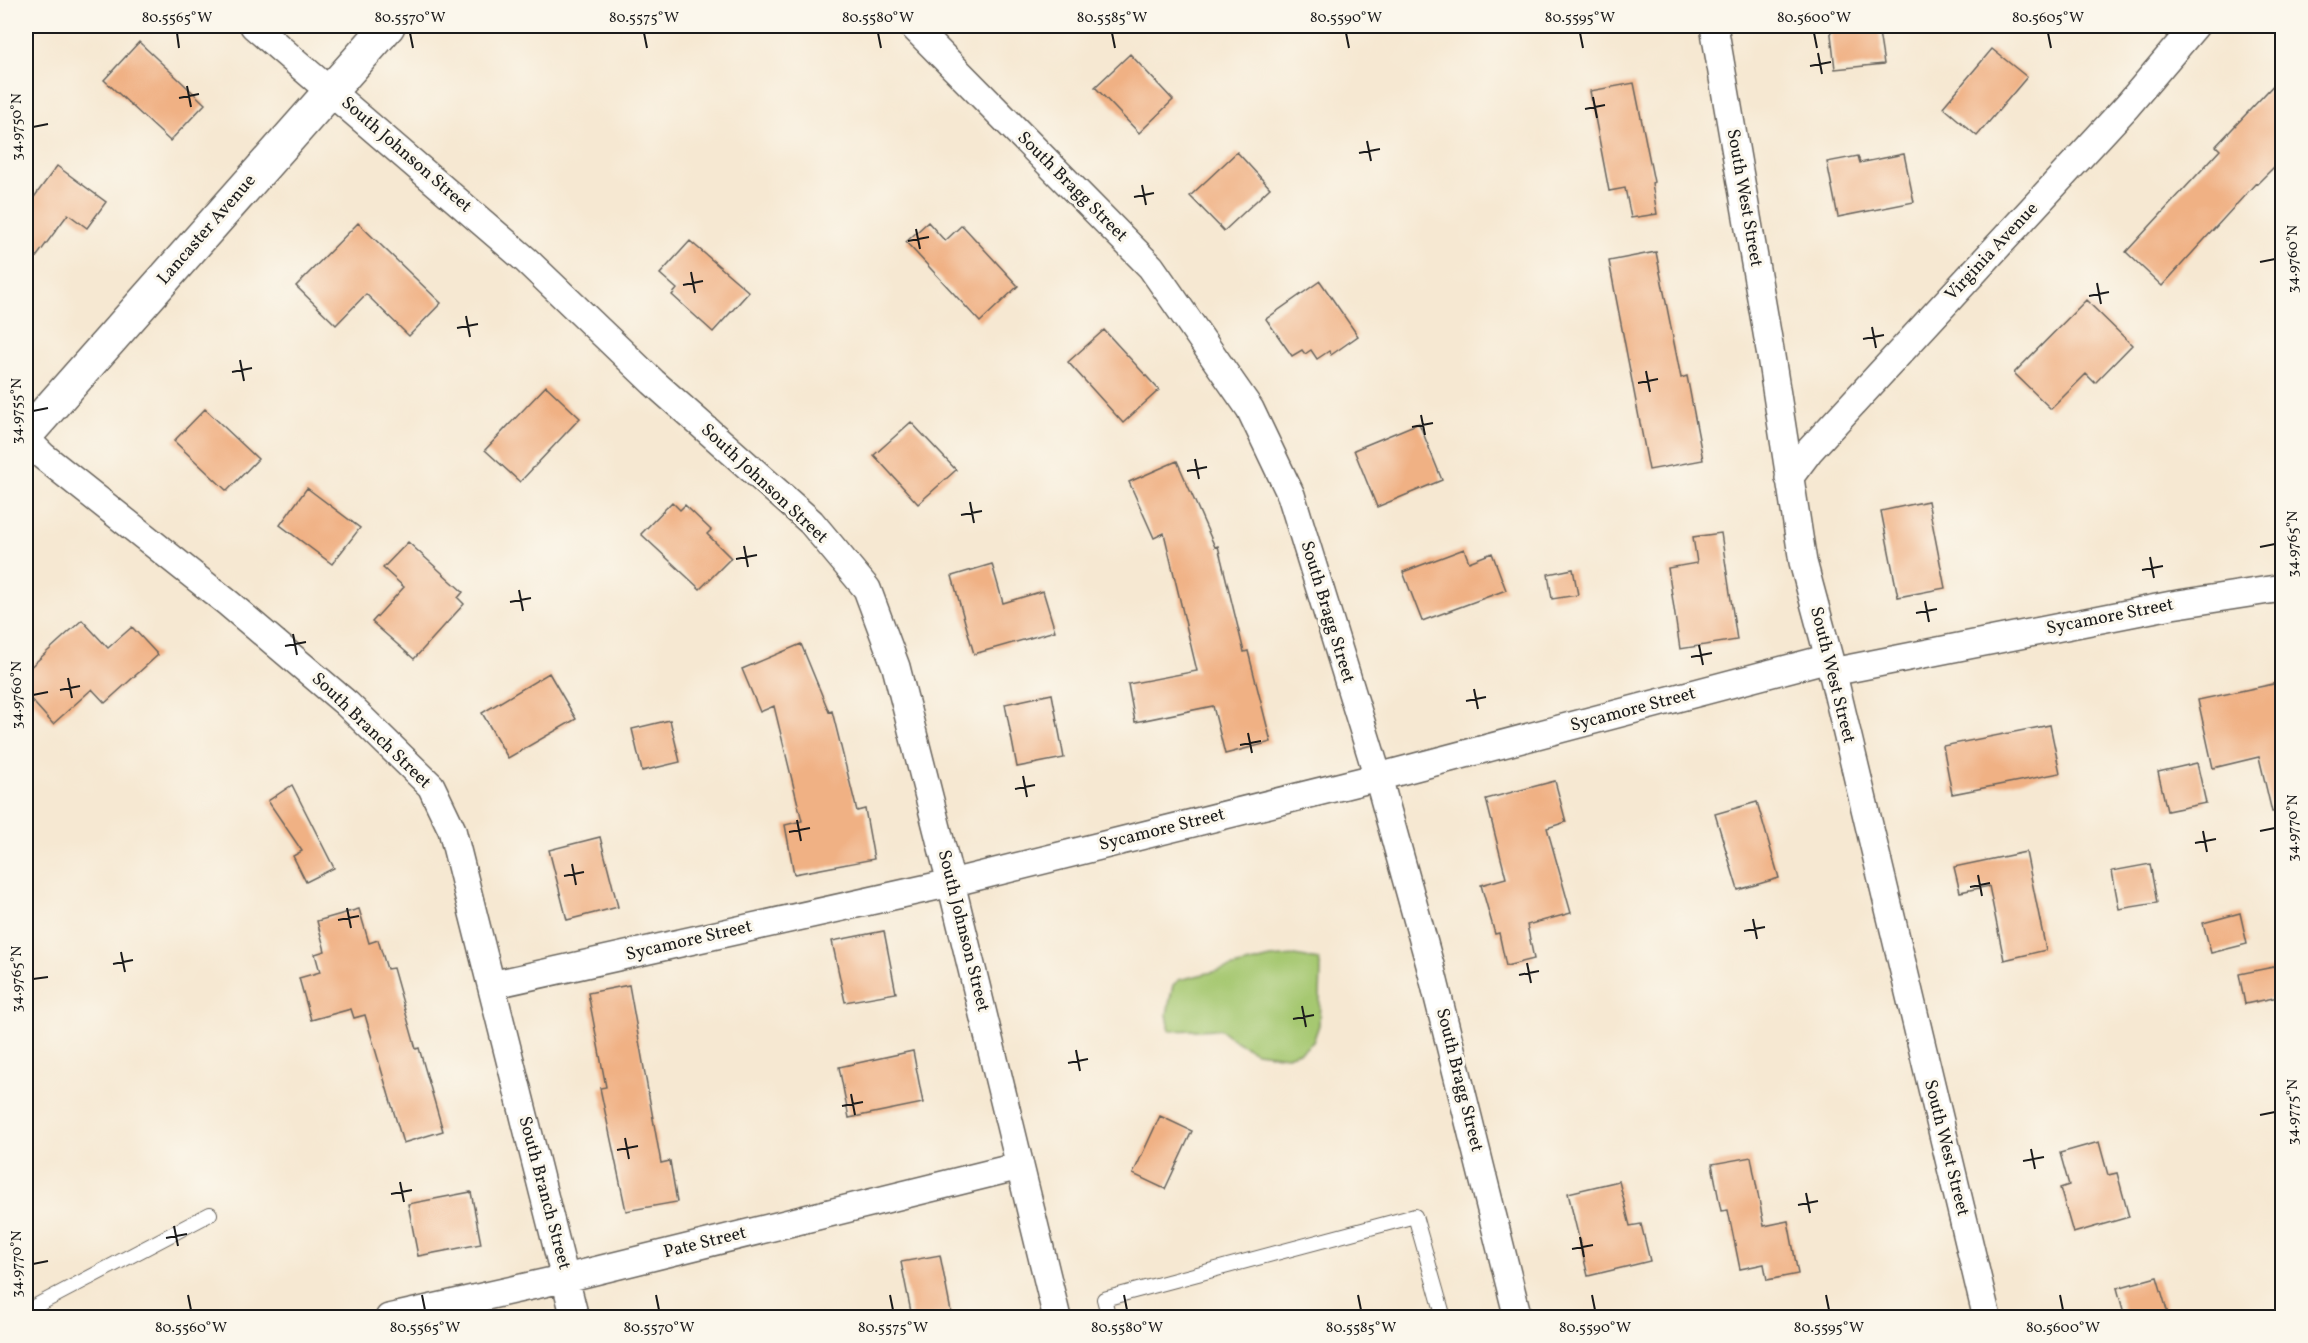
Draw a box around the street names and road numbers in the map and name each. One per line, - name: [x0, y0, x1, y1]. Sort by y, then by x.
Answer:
- street label: South Johnson Street: [335, 91, 477, 219]
- street label: South Bragg Street: [1011, 126, 1133, 248]
- street label: South West Street: [1720, 127, 1768, 269]
- street label: Lancaster Avenue: [152, 169, 262, 291]
- street label: Virginia Avenue: [1940, 197, 2044, 307]
- street label: South Johnson Street: [695, 418, 833, 550]
- street label: South Bragg Street: [1294, 538, 1360, 686]
- street label: Sycamore Street: [2044, 592, 2176, 642]
- street label: South West Street: [1803, 604, 1861, 746]
- street label: South Branch Street: [306, 667, 436, 795]
- street label: Sycamore Street: [1568, 681, 1698, 739]
- street label: Sycamore Street: [1096, 802, 1228, 858]
- street label: South Johnson Street: [931, 847, 995, 1015]
- street label: Sycamore Street: [623, 914, 755, 968]
- street label: South Bragg Street: [1429, 1006, 1489, 1154]
- street label: South West Street: [1917, 1077, 1975, 1219]
- street label: South Branch Street: [511, 1114, 577, 1272]
- street label: Pate Street: [661, 1221, 749, 1265]

